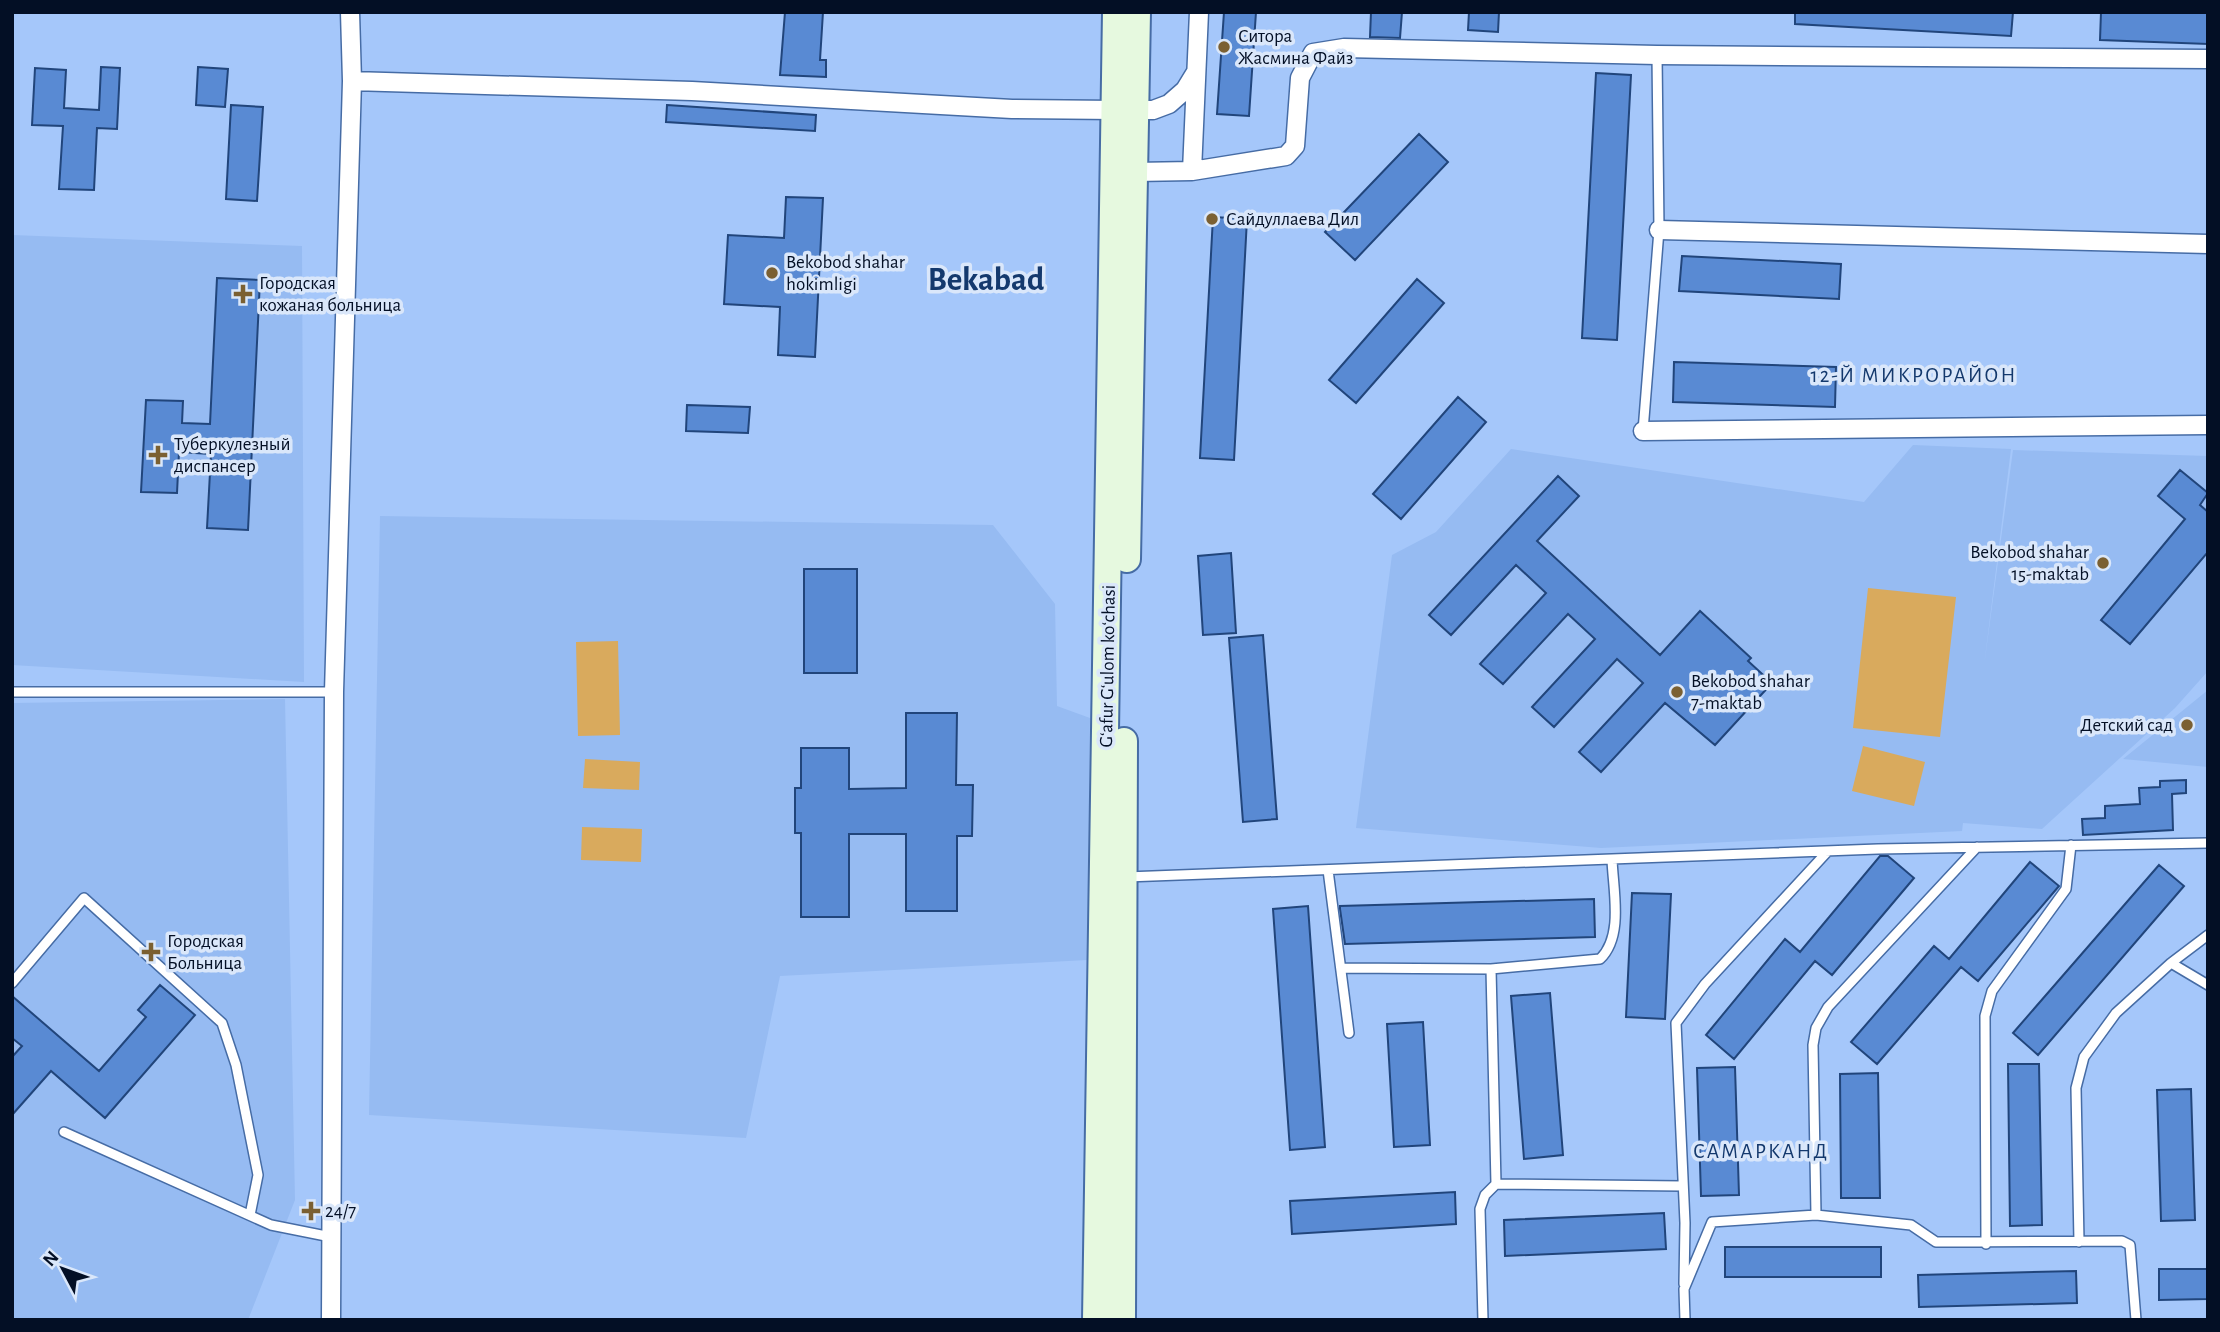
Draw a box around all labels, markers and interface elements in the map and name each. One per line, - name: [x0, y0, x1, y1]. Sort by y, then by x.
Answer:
- place label: Ситора Жасмина Файз: [1238, 27, 1353, 68]
- marker: Ситора Жасмина Файз: [1216, 39, 1232, 55]
- place label: Сайдуллаева Дил: [1226, 210, 1359, 229]
- marker: Сайдуллаева Дил: [1204, 211, 1220, 227]
- place label: Bekobod shahar hokimligi: [786, 253, 905, 294]
- district label: Bekabad: [928, 264, 1044, 297]
- marker: Bekobod shahar hokimligi: [764, 265, 780, 281]
- place label: Городская кожаная больница: [259, 274, 402, 315]
- marker: Городская кожаная больница: [233, 284, 253, 304]
- district label: 12-Й МИКРОРАЙОН: [1811, 364, 2017, 386]
- place label: Туберкулезный диспансер: [174, 435, 290, 476]
- marker: Туберкулезный диспансер: [148, 445, 168, 465]
- place label: Bekobod shahar 15-maktab: [1970, 543, 2089, 584]
- marker: Bekobod shahar 15-maktab: [2095, 555, 2111, 571]
- street label: Gʻafur Gʻulom koʻchasi: [1097, 585, 1119, 747]
- place label: Bekobod shahar 7-maktab: [1691, 672, 1810, 713]
- marker: Bekobod shahar 7-maktab: [1669, 684, 1685, 700]
- place label: Детский сад: [2080, 716, 2173, 735]
- marker: Детский сад: [2179, 717, 2195, 733]
- place label: Городская Больница: [167, 932, 244, 973]
- marker: Городская Больница: [141, 942, 161, 962]
- district label: САМАРКАНД: [1693, 1141, 1829, 1162]
- place label: 24/7: [325, 1202, 356, 1221]
- marker: 24/7: [303, 1203, 319, 1219]
- north arrow: [28, 1234, 98, 1304]
- text: N: [40, 1248, 63, 1270]

